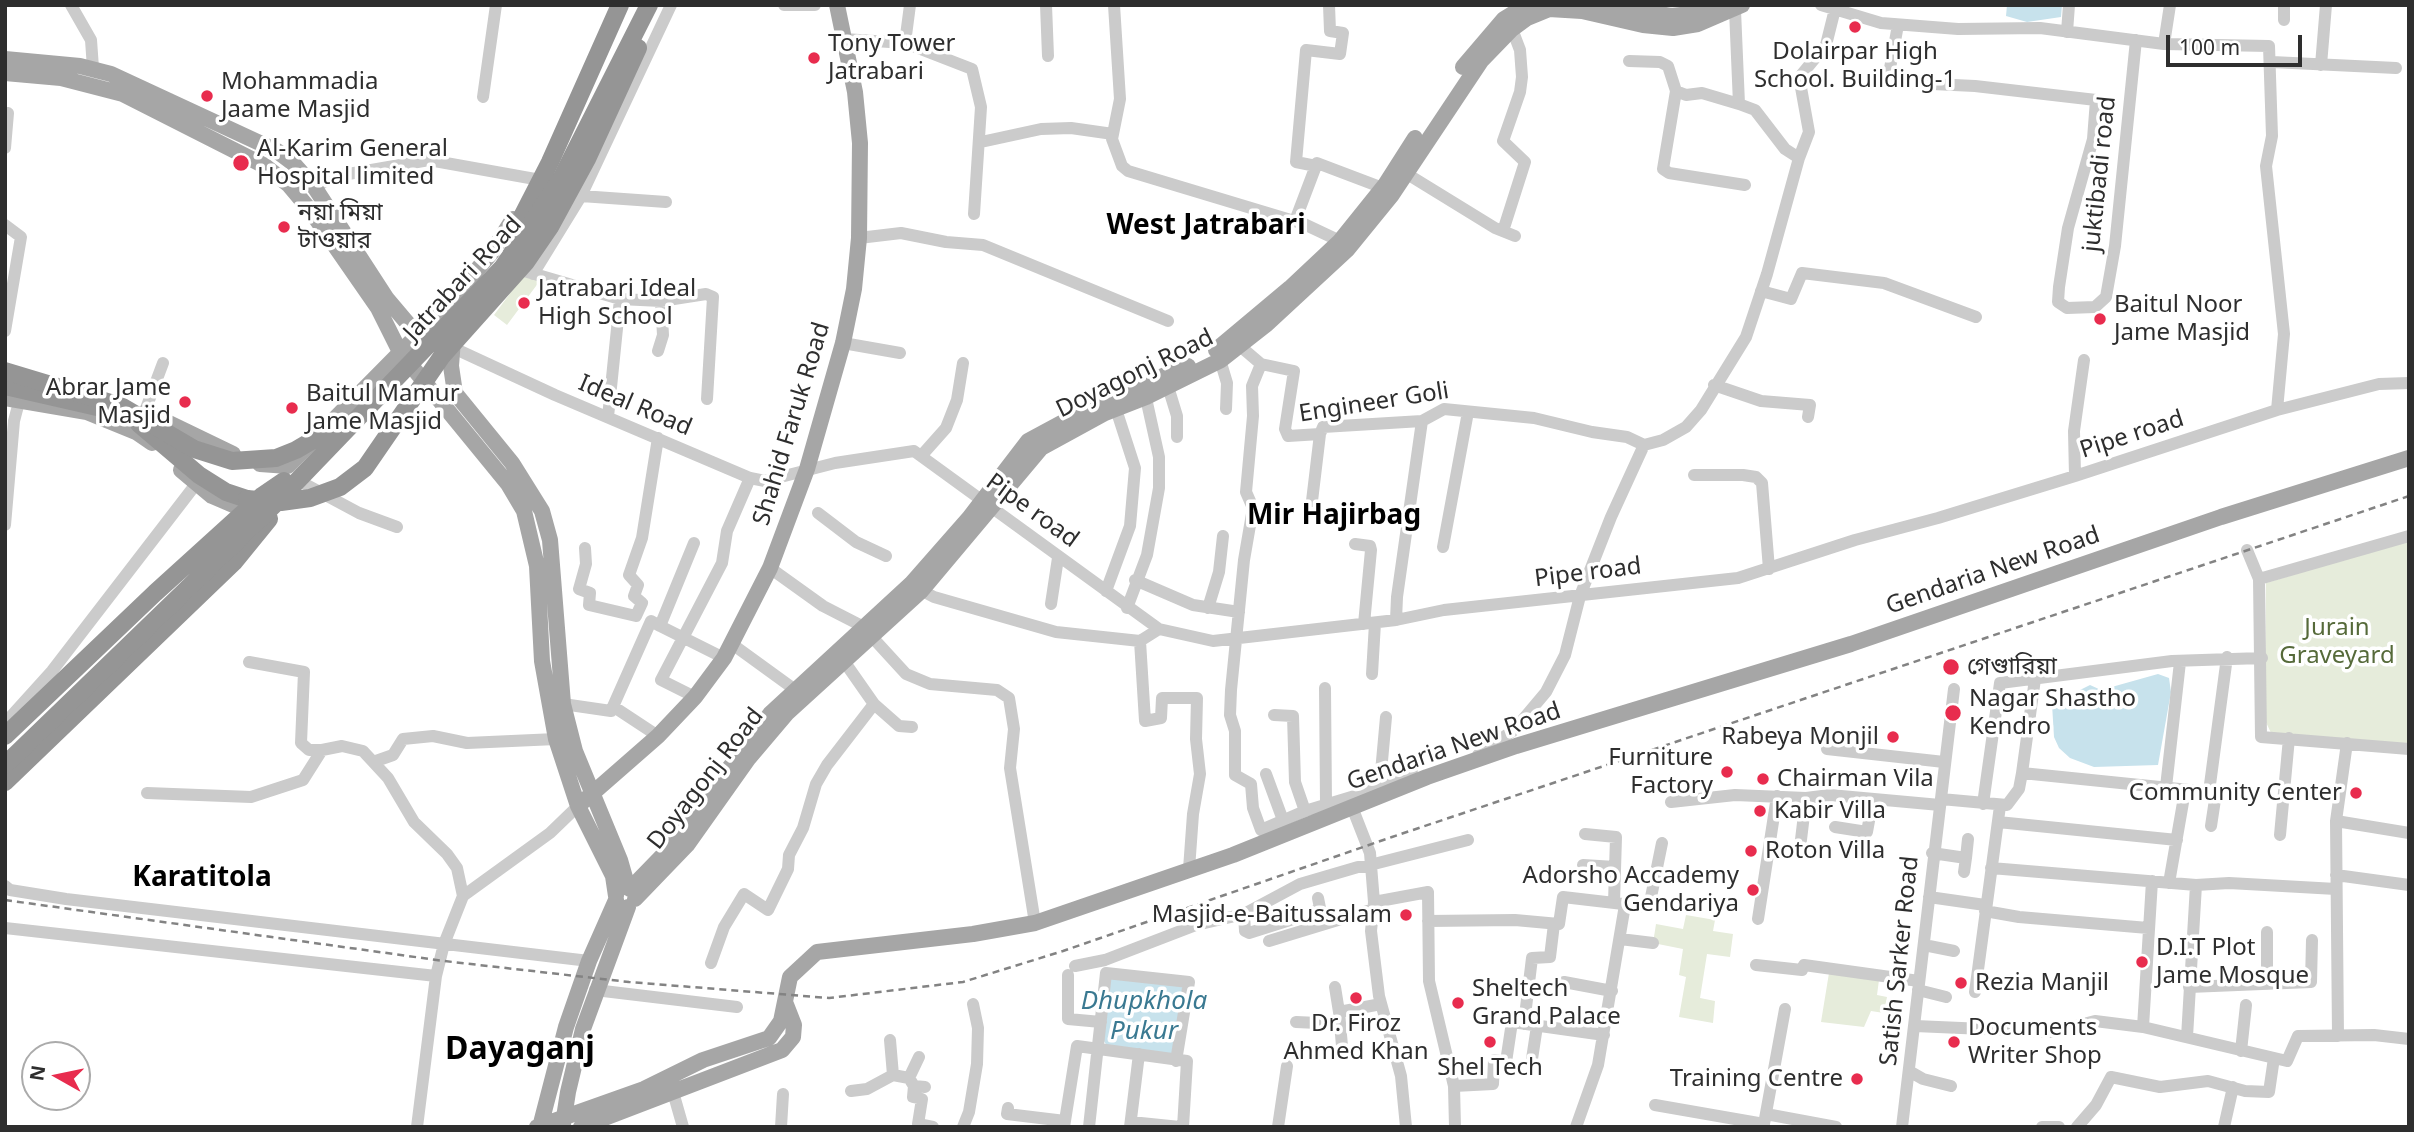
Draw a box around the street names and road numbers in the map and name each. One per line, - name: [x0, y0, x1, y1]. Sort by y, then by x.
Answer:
- street label: juktibadi road: [2078, 95, 2122, 253]
- street label: Jatrabari Road: [398, 211, 528, 347]
- street label: Shahid Faruk Road: [747, 319, 837, 529]
- street label: Doyagonj Road: [1052, 323, 1218, 425]
- street label: Ideal Road: [574, 369, 696, 443]
- street label: Engineer Goli: [1297, 377, 1451, 429]
- street label: Pipe road: [2076, 405, 2188, 465]
- street label: Pipe road: [980, 468, 1084, 554]
- street label: Gendaria New Road: [1882, 521, 2104, 621]
- street label: Pipe road: [1533, 552, 1643, 594]
- street label: Gendaria New Road: [1343, 697, 1565, 797]
- street label: Doyagonj Road: [642, 703, 770, 855]
- street label: Satish Sarker Road: [1875, 855, 1925, 1067]

